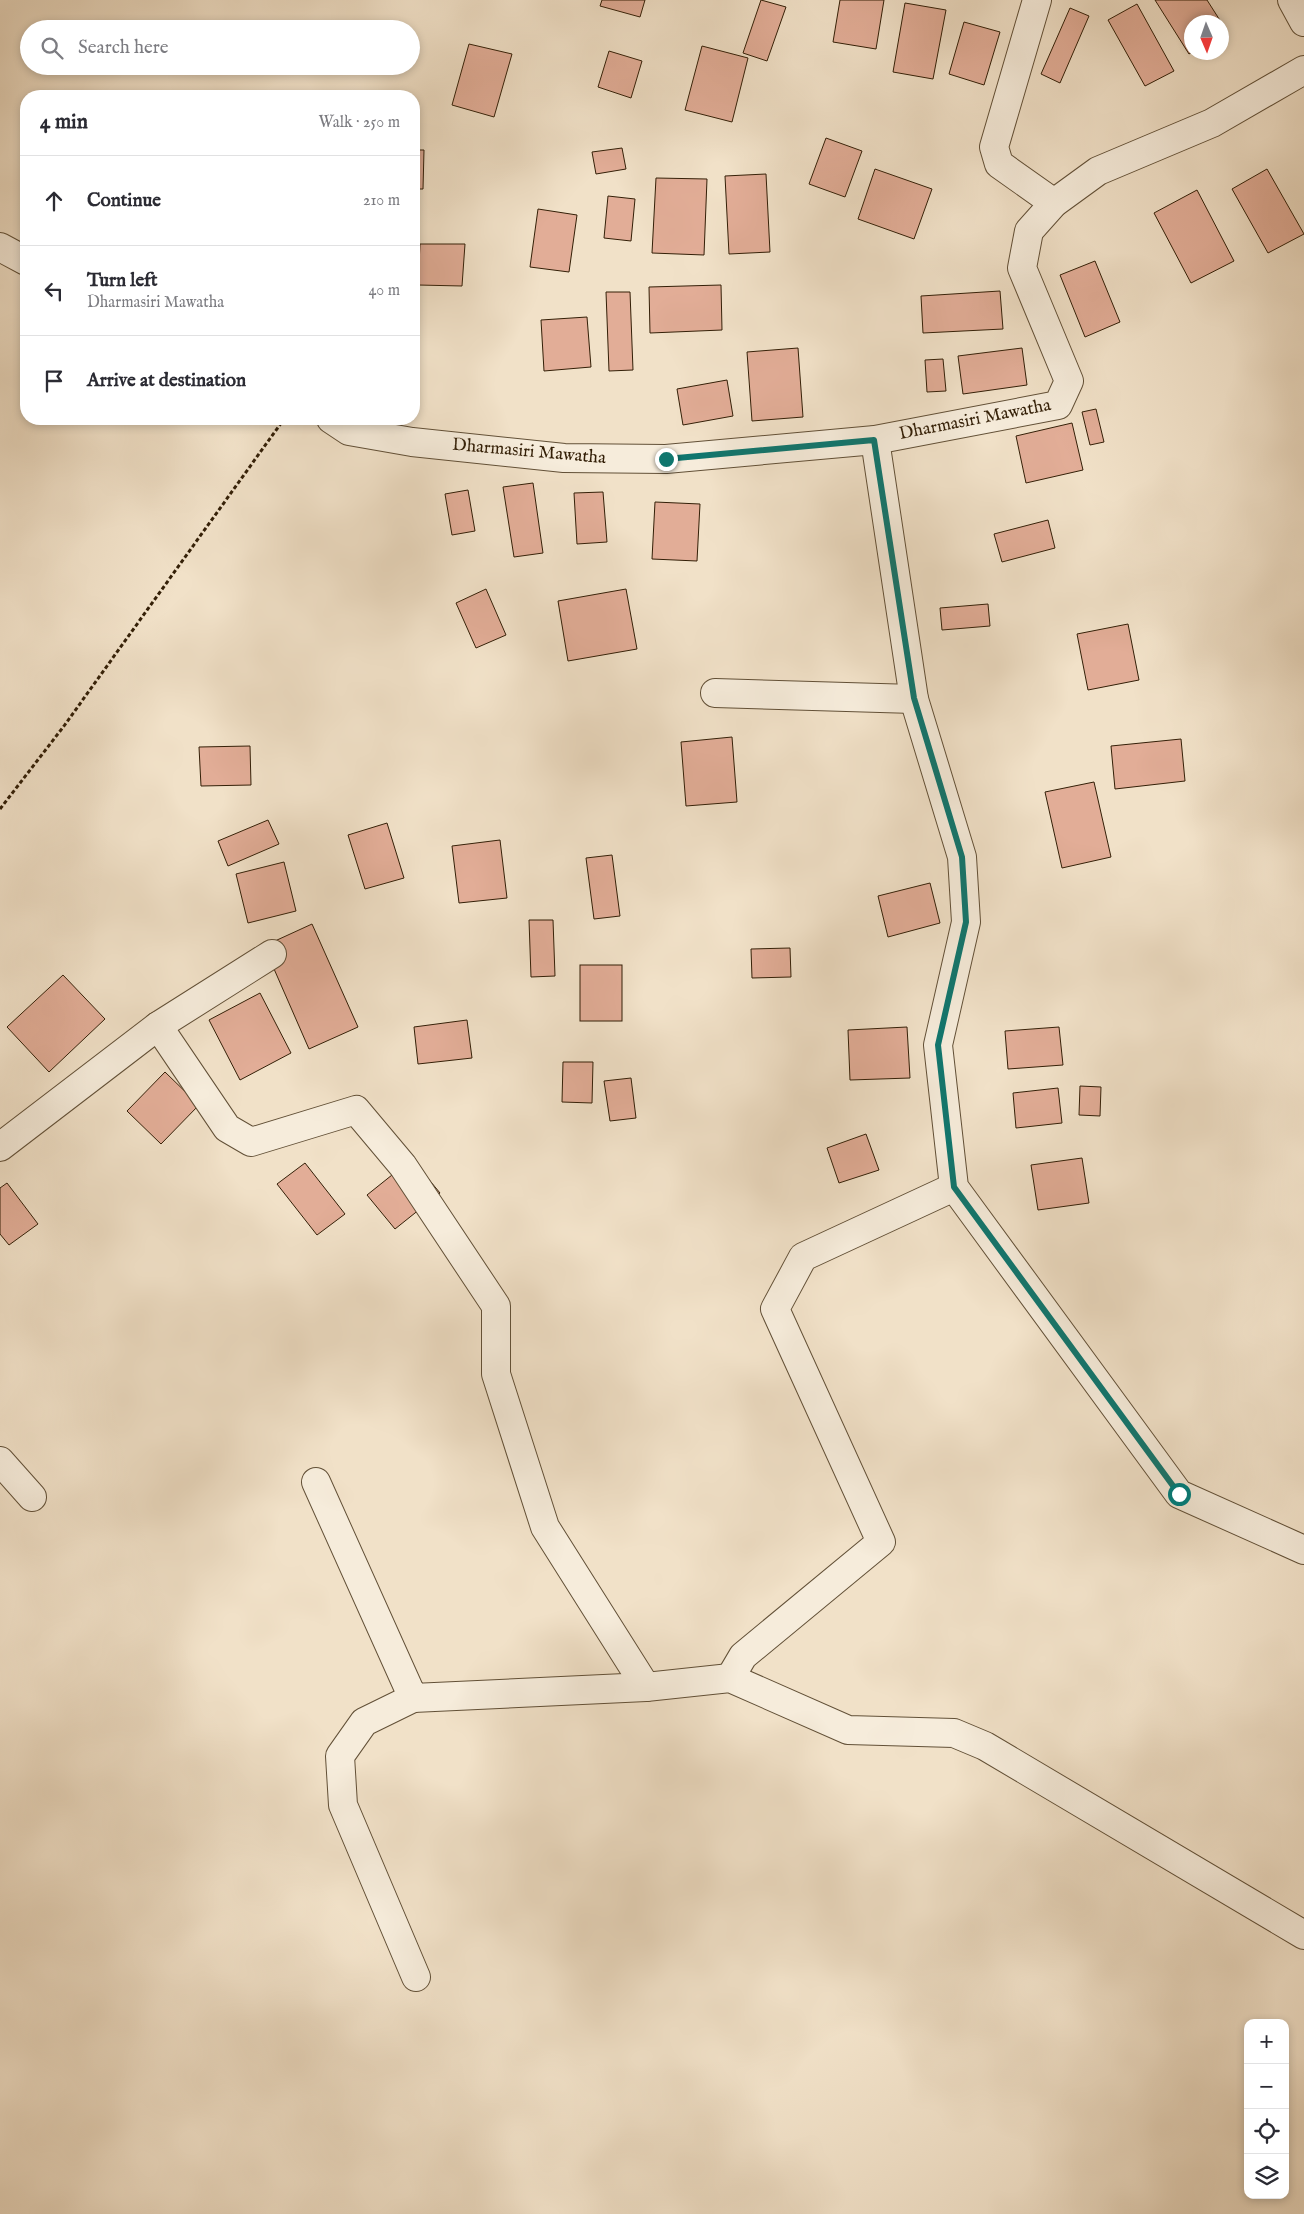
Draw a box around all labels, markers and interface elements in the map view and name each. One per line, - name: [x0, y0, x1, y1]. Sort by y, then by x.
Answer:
- north arrow: [1184, 15, 1229, 60]
- search box: [20, 20, 420, 75]
- icon: search: [38, 34, 66, 62]
- text: Search here: [78, 36, 169, 60]
- text: 4 min: [40, 109, 88, 136]
- text: Walk · 250 m: [318, 113, 400, 133]
- icon: ahead: [40, 187, 68, 215]
- text: Continue: [87, 189, 161, 213]
- text: 210 m: [363, 191, 400, 211]
- text: Turn left: [87, 269, 158, 293]
- icon: left: [40, 277, 68, 305]
- text: 40 m: [368, 281, 400, 301]
- text: Dharmasiri Mawatha: [87, 293, 224, 313]
- icon: arrive: [40, 367, 68, 395]
- text: Arrive at destination: [87, 369, 246, 393]
- street label: Dharmasiri Mawatha: [897, 394, 1053, 446]
- street label: Dharmasiri Mawatha: [451, 434, 607, 470]
- route end: [655, 448, 678, 471]
- route start: [1168, 1483, 1191, 1506]
- map controls: [1244, 2019, 1289, 2199]
- button: +: [1244, 2019, 1289, 2064]
- button: −: [1244, 2064, 1289, 2109]
- button: locate: [1244, 2109, 1289, 2154]
- button: layers: [1244, 2154, 1289, 2199]

